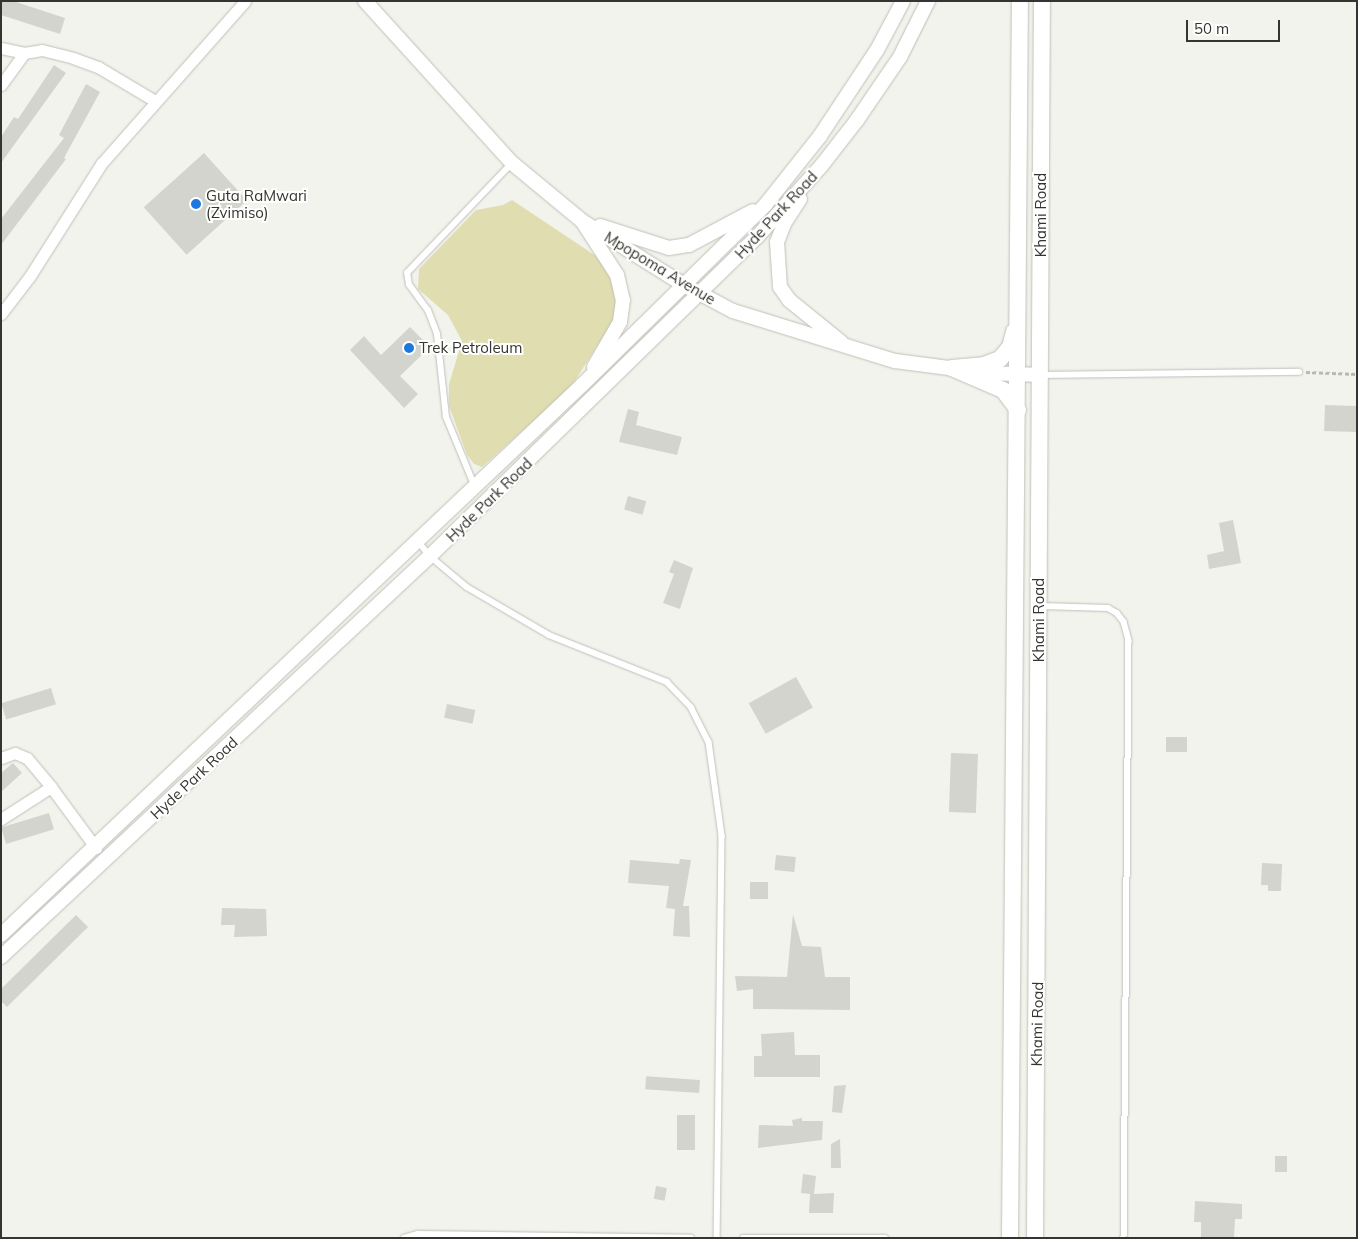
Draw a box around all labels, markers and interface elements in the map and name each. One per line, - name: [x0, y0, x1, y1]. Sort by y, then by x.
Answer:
- scale bar: [1188, 10, 1282, 42]
- text: 50 m: [1194, 19, 1229, 38]
- street label: Hyde Park Road: [731, 168, 821, 262]
- street label: Khami Road: [1032, 173, 1050, 257]
- place label: Guta RaMwari (Zvimiso): [206, 186, 307, 221]
- marker: Guta RaMwari (Zvimiso): [190, 198, 202, 210]
- street label: Mpopoma Avenue: [601, 228, 719, 308]
- place label: Trek Petroleum: [419, 339, 522, 357]
- marker: Trek Petroleum: [403, 342, 415, 354]
- street label: Hyde Park Road: [442, 454, 536, 546]
- street label: Khami Road: [1030, 578, 1048, 662]
- street label: Hyde Park Road: [147, 733, 241, 823]
- street label: Khami Road: [1027, 981, 1047, 1067]

